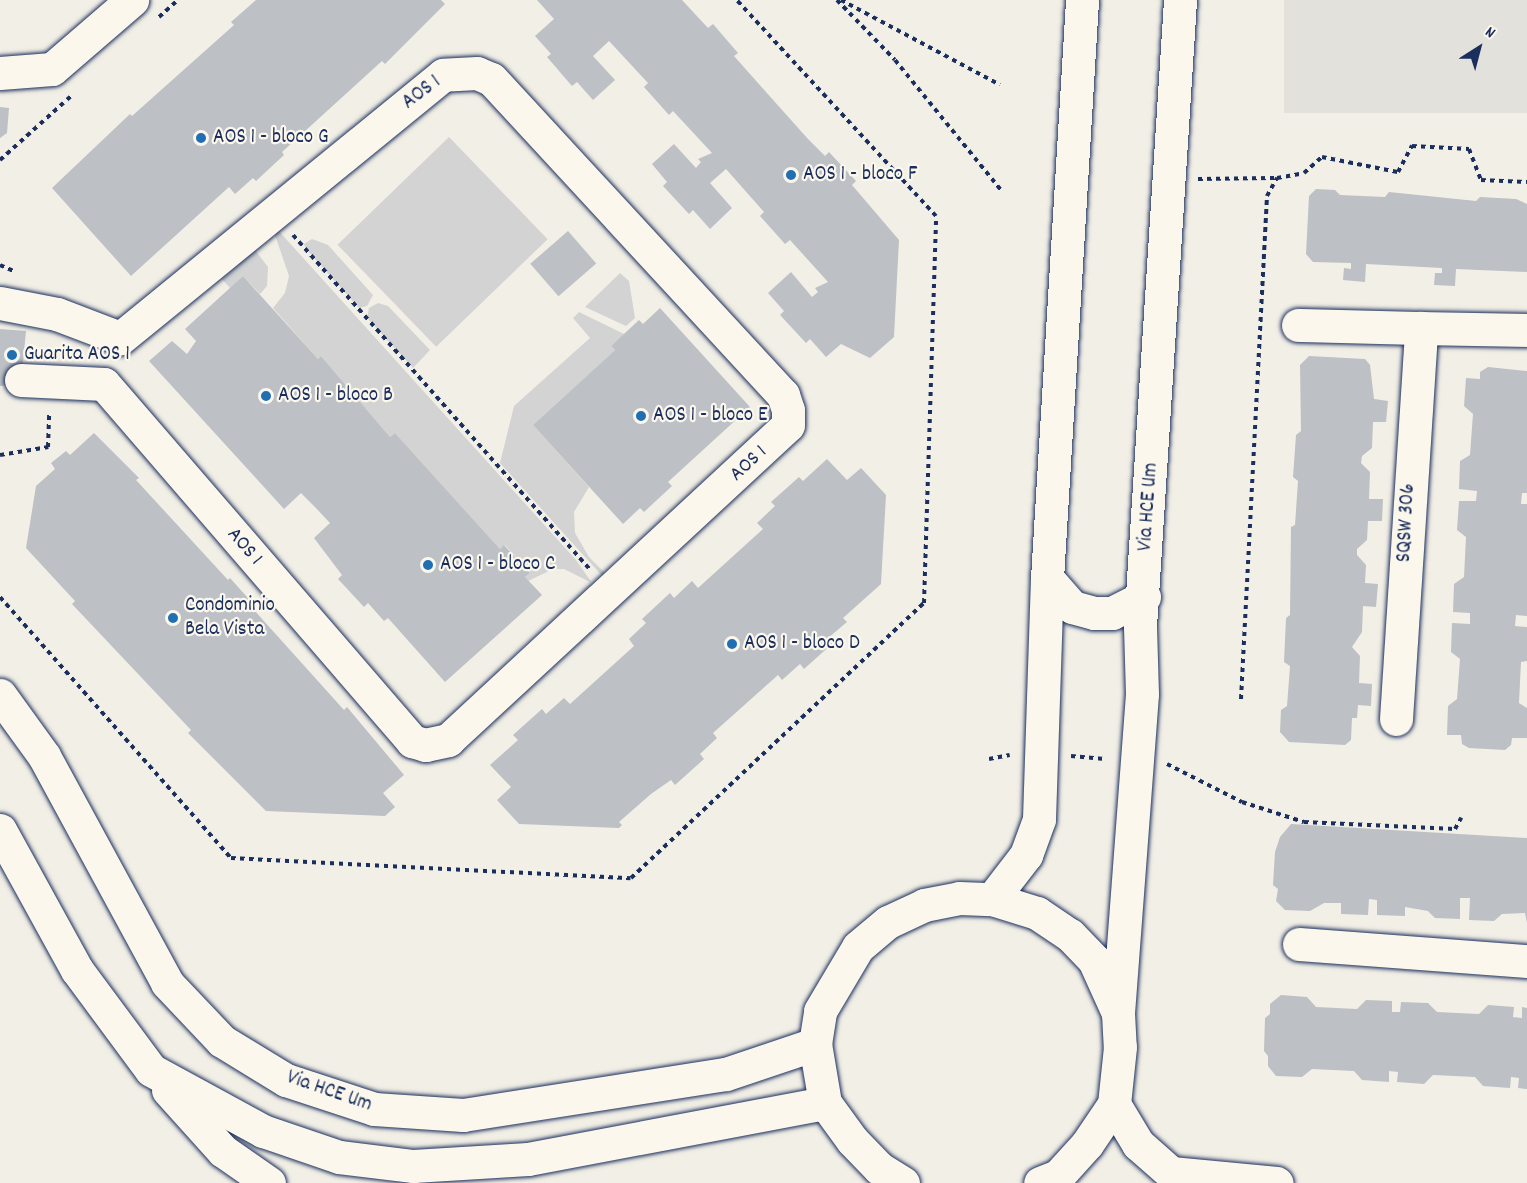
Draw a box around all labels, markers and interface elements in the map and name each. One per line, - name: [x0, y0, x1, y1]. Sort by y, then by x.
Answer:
- north arrow: [1449, 18, 1509, 78]
- text: N: [1480, 21, 1500, 45]
- street label: AOS 1: [398, 70, 446, 116]
- place label: AOS 1 - bloco G: [213, 125, 329, 151]
- marker: AOS 1 - bloco G: [194, 131, 208, 145]
- place label: AOS 1 - bloco F: [803, 162, 917, 188]
- marker: AOS 1 - bloco F: [784, 168, 798, 182]
- place label: Guarita AOS 1: [24, 342, 130, 368]
- marker: Guarita AOS 1: [5, 348, 19, 362]
- place label: AOS 1 - bloco B: [278, 383, 393, 409]
- marker: AOS 1 - bloco B: [259, 389, 273, 403]
- place label: AOS 1 - bloco E: [653, 403, 768, 429]
- marker: AOS 1 - bloco E: [634, 409, 648, 423]
- street label: AOS 1: [725, 440, 773, 488]
- street label: Via HCE Um: [1133, 462, 1165, 552]
- street label: SQSW 306: [1392, 483, 1422, 563]
- street label: AOS 1: [221, 523, 267, 571]
- place label: AOS 1 - bloco C: [440, 552, 555, 578]
- marker: AOS 1 - bloco C: [421, 558, 435, 572]
- place label: Condominio Bela Vista: [185, 593, 275, 643]
- marker: Condominio Bela Vista: [166, 611, 180, 625]
- place label: AOS 1 - bloco D: [744, 631, 860, 657]
- marker: AOS 1 - bloco D: [725, 637, 739, 651]
- street label: Via HCE Um: [283, 1066, 375, 1118]

